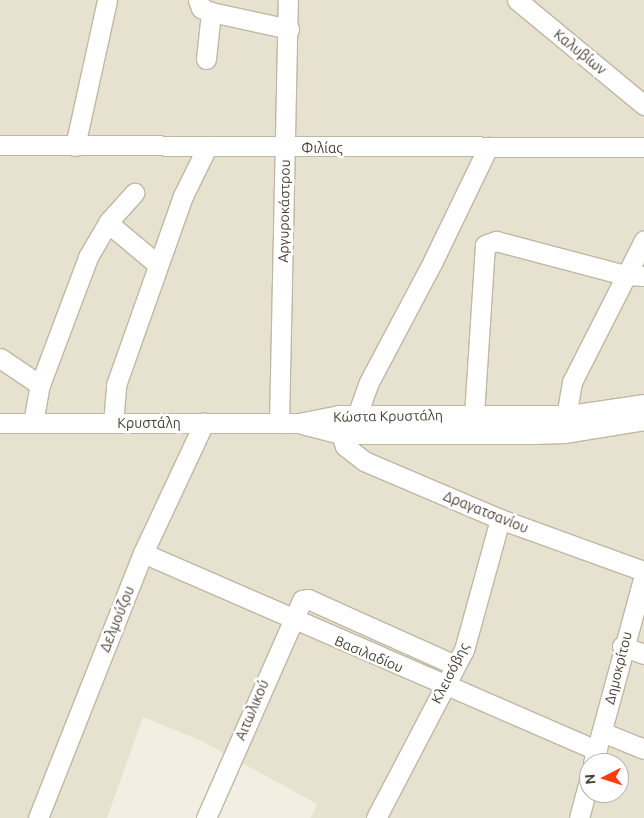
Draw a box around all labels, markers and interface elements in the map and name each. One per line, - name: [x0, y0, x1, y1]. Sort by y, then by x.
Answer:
- street label: Καλυβίων: [550, 26, 610, 78]
- street label: Φιλίας: [301, 140, 343, 156]
- street label: Αργυροκάστρου: [275, 159, 293, 263]
- street label: Κώστα Κρυστάλη: [333, 407, 443, 425]
- street label: Κρυστάλη: [117, 415, 181, 431]
- street label: Δραγατσανίου: [441, 487, 531, 537]
- street label: Δελμούζου: [96, 584, 138, 654]
- street label: Δημοκρίτου: [601, 630, 635, 706]
- street label: Βασιλαδίου: [332, 632, 406, 676]
- street label: Κλεισόβης: [428, 640, 472, 706]
- street label: Αιτωλικού: [232, 677, 272, 743]
- north arrow: [579, 753, 629, 803]
- text: N: [582, 773, 598, 785]

